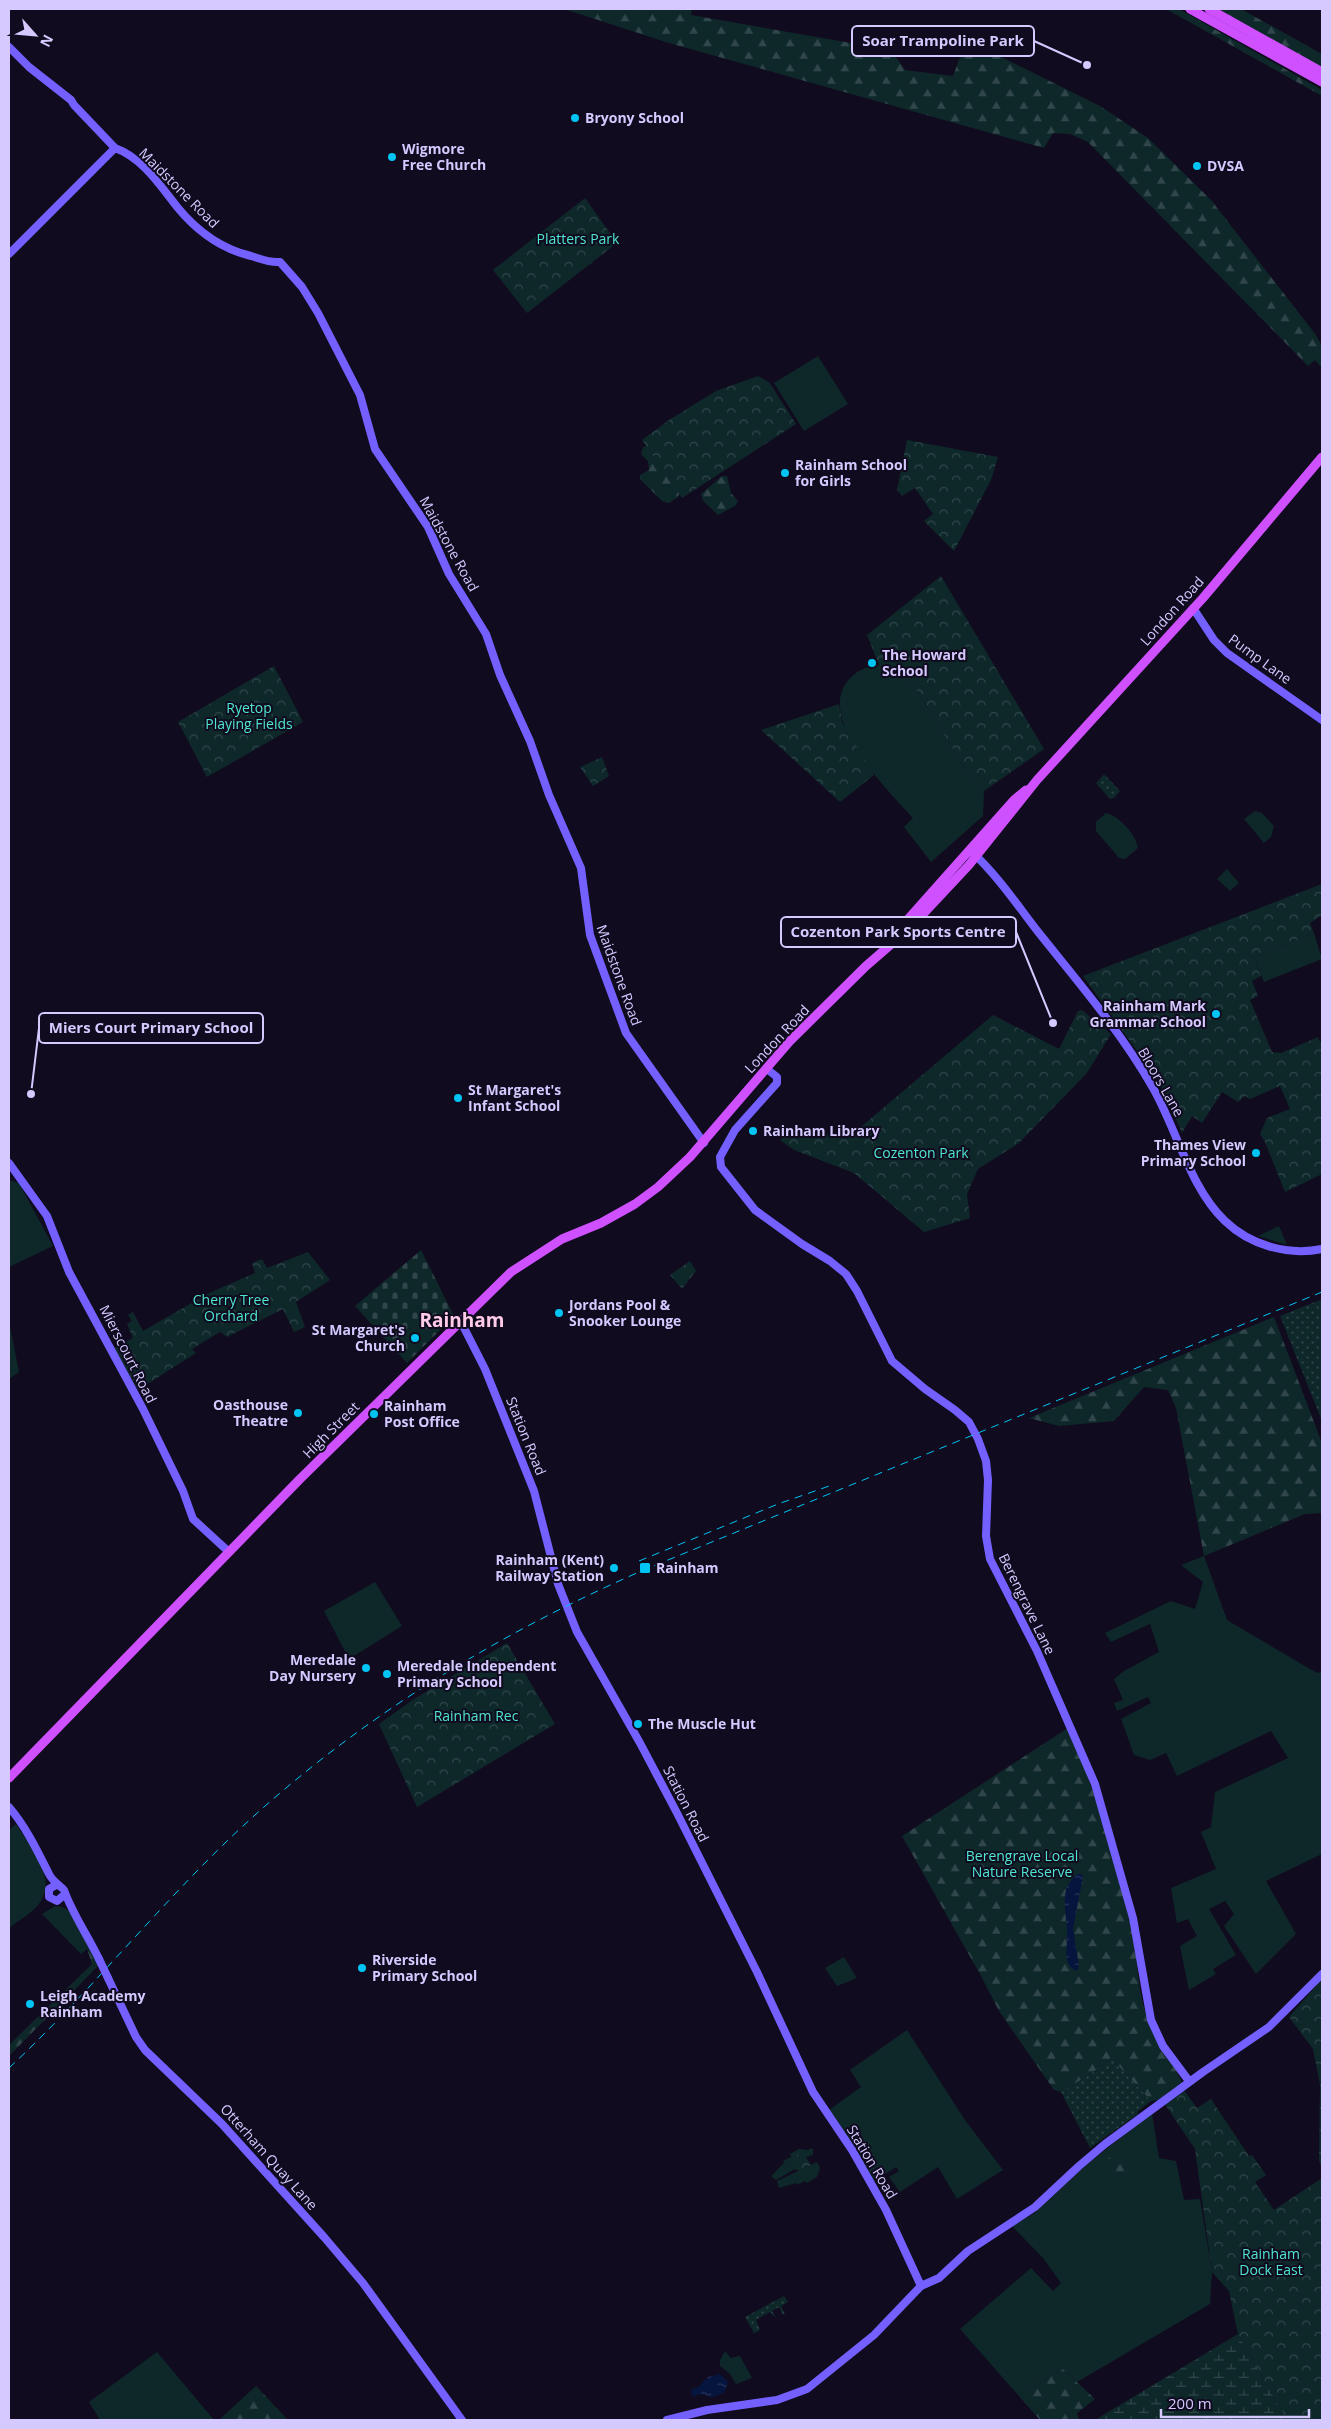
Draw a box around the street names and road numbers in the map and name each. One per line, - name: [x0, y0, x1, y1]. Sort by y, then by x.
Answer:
- street label: Maidstone Road: [135, 143, 224, 232]
- street label: Maidstone Road: [415, 493, 483, 595]
- street label: London Road: [1135, 572, 1208, 649]
- street label: Pump Lane: [1225, 629, 1296, 688]
- street label: Maidstone Road: [592, 922, 647, 1028]
- street label: London Road: [740, 1000, 813, 1077]
- street label: Bloors Lane: [1134, 1044, 1189, 1120]
- street label: Mierscourt Road: [95, 1301, 161, 1406]
- street label: Station Road: [502, 1394, 551, 1478]
- street label: High Street: [298, 1397, 363, 1462]
- street label: Berengrave Lane: [995, 1550, 1060, 1658]
- street label: Station Road: [659, 1762, 714, 1845]
- street label: Otterham Quay Lane: [217, 2099, 322, 2214]
- street label: Station Road: [843, 2121, 902, 2202]

